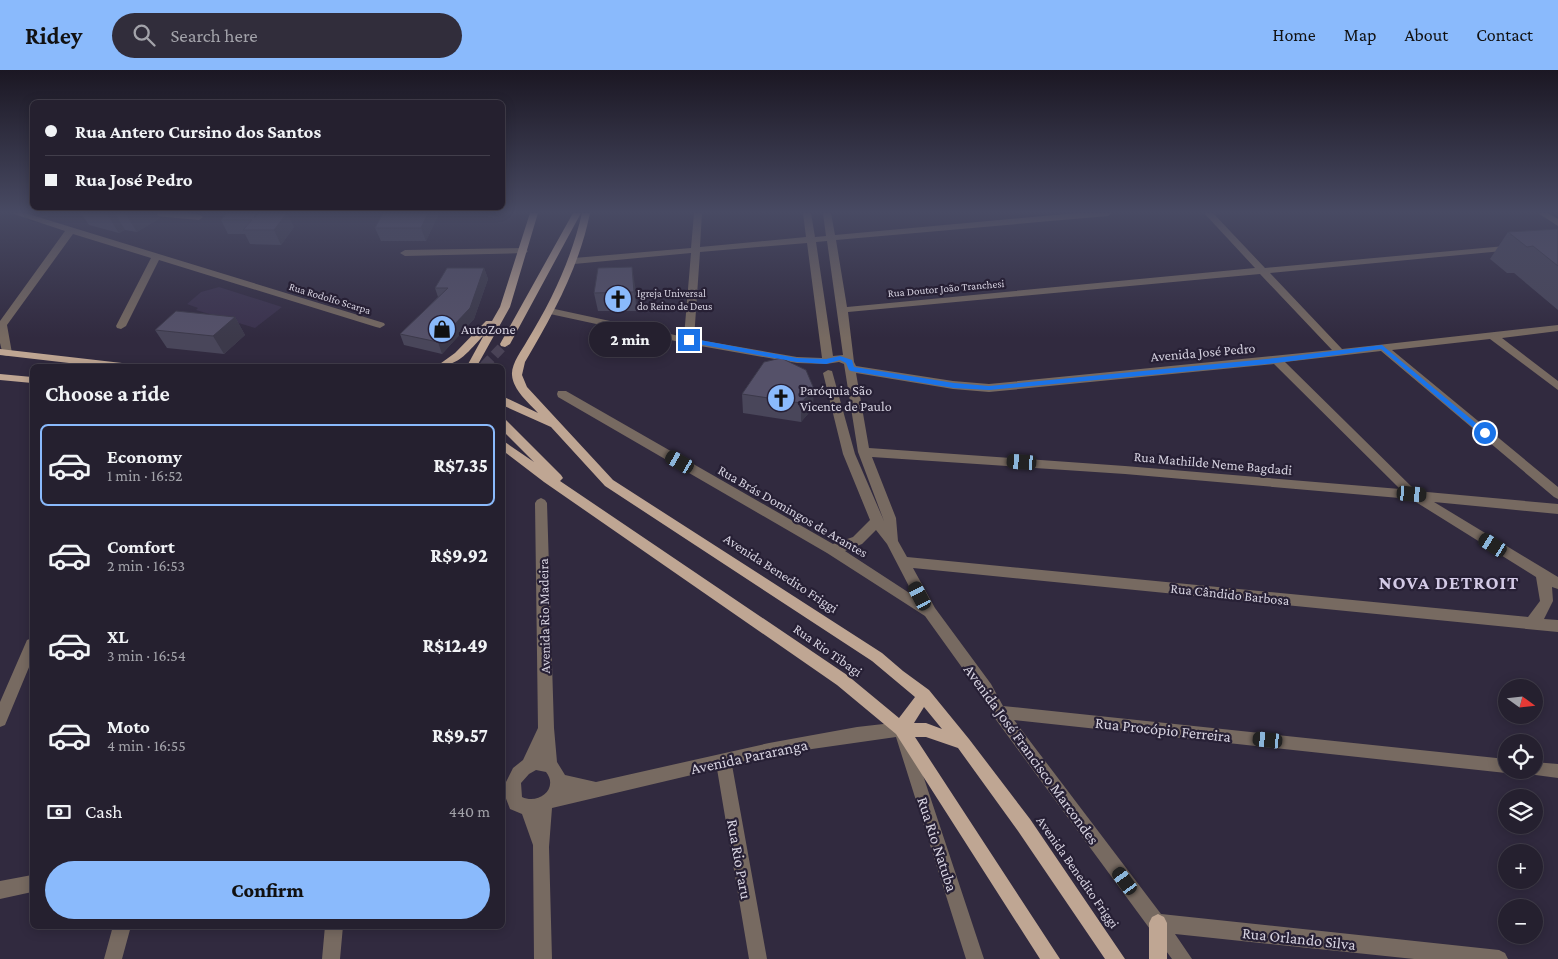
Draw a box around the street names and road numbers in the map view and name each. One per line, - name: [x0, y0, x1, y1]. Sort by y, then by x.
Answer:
- street label: Rua Doutor João Tranchesi: [887, 277, 1005, 300]
- street label: Rua Rodolfo Scarpa: [287, 280, 372, 317]
- street label: Avenida José Pedro: [1150, 339, 1256, 365]
- street label: Rua Mathilde Neme Bagdadi: [1133, 448, 1293, 478]
- street label: Rua Brás Domingos de Arantes: [715, 461, 871, 561]
- street label: Avenida Benedito Friggi: [721, 530, 841, 616]
- street label: Avenida Rio Madeira: [535, 558, 553, 674]
- street label: Rua Cândido Barbosa: [1170, 580, 1291, 608]
- street label: Rua Rio Tibagi: [790, 620, 866, 680]
- street label: Avenida José Francisco Marcondes: [960, 661, 1103, 848]
- street label: Rua Procópio Ferreira: [1094, 714, 1232, 746]
- street label: Avenida Pararanga: [689, 736, 810, 778]
- street label: Rua Rio Natuba: [914, 795, 961, 894]
- street label: Avenida Benedito Friggi: [1033, 813, 1123, 931]
- street label: Rua Rio Paru: [724, 818, 755, 901]
- street label: Rua Orlando Silva: [1241, 924, 1357, 953]

